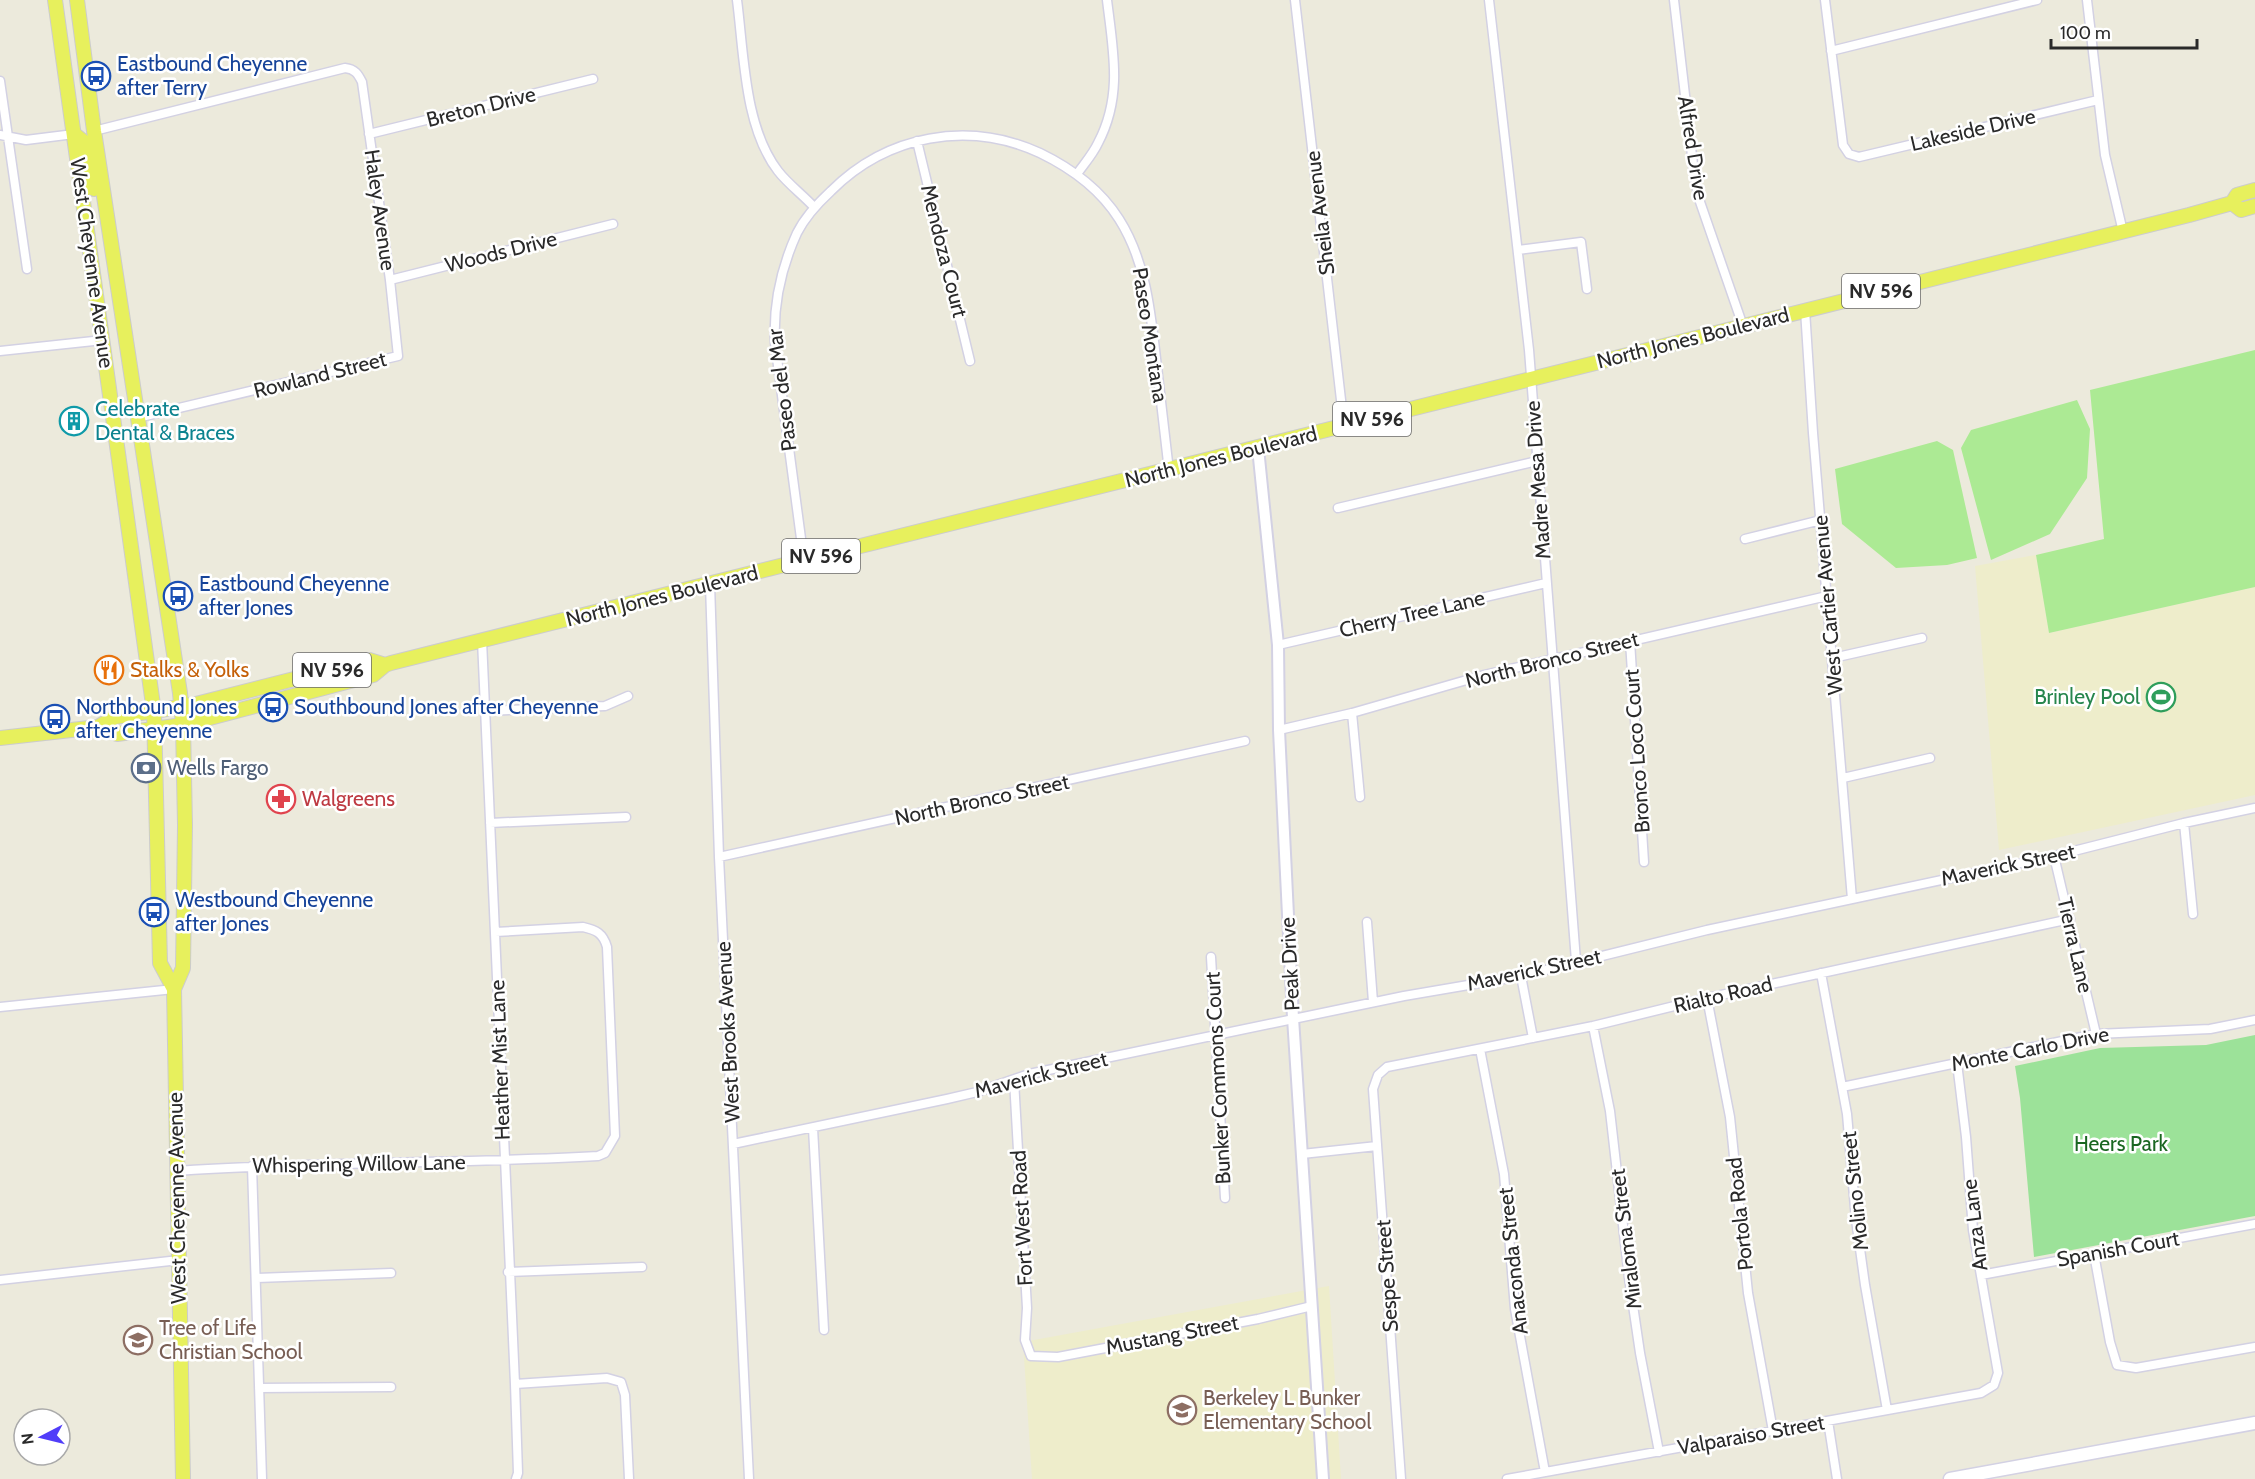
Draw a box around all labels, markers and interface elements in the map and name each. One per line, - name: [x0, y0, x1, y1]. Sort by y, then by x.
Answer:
- scale bar: [2051, 12, 2196, 50]
- text: 100 m: [2060, 22, 2111, 44]
- place label: Eastbound Cheyenne after Terry: [117, 51, 307, 100]
- bus stop icon: Eastbound Cheyenne after Terry: [80, 60, 112, 92]
- street label: Breton Drive: [424, 81, 538, 132]
- street label: Alfred Drive: [1673, 94, 1714, 202]
- street label: Lakeside Drive: [1908, 103, 2038, 156]
- street label: Haley Avenue: [360, 148, 401, 272]
- street label: Sheila Avenue: [1299, 149, 1340, 277]
- street label: West Cheyenne Avenue: [65, 156, 120, 370]
- street label: Mendoza Court: [916, 182, 973, 320]
- street label: Woods Drive: [442, 225, 560, 277]
- street label: Paseo Montana: [1127, 266, 1174, 404]
- road number: NV 596: [1842, 274, 1920, 308]
- street label: North Jones Boulevard: [1594, 302, 1792, 374]
- street label: Paseo del Mar: [762, 327, 801, 453]
- street label: Rowland Street: [251, 346, 389, 403]
- place label: Celebrate Dental & Braces: [95, 396, 235, 445]
- street label: Madre Mesa Drive: [1519, 400, 1556, 560]
- road number: NV 596: [1333, 402, 1411, 436]
- building icon: Celebrate Dental & Braces: [58, 405, 90, 437]
- street label: North Jones Boulevard: [1122, 421, 1320, 493]
- street label: West Cartier Avenue: [1807, 514, 1848, 696]
- road number: NV 596: [782, 539, 860, 573]
- street label: North Jones Boulevard: [563, 560, 761, 632]
- place label: Eastbound Cheyenne after Jones: [199, 571, 389, 620]
- bus stop icon: Eastbound Cheyenne after Jones: [162, 580, 194, 612]
- street label: Cherry Tree Lane: [1337, 585, 1487, 642]
- street label: North Bronco Street: [1463, 626, 1641, 693]
- road number: NV 596: [293, 653, 371, 687]
- restaurant icon: Stalks & Yolks: [93, 654, 125, 686]
- place label: Stalks & Yolks: [130, 657, 249, 682]
- street label: Bronco Loco Court: [1618, 668, 1655, 834]
- sports icon: Brinley Pool: [2145, 681, 2177, 713]
- place label: Brinley Pool: [2034, 684, 2140, 709]
- bus stop icon: Southbound Jones after Cheyenne: [257, 691, 289, 723]
- place label: Northbound Jones after Cheyenne: [76, 694, 238, 743]
- place label: Southbound Jones after Cheyenne: [294, 694, 599, 719]
- bus stop icon: Northbound Jones after Cheyenne: [39, 703, 71, 735]
- bank icon: Wells Fargo: [130, 752, 162, 784]
- place label: Wells Fargo: [167, 755, 269, 780]
- street label: North Bronco Street: [892, 769, 1071, 830]
- pharmacy icon: Walgreens: [265, 783, 297, 815]
- place label: Walgreens: [302, 786, 395, 811]
- street label: Maverick Street: [1939, 838, 2077, 891]
- place label: Westbound Cheyenne after Jones: [175, 887, 373, 936]
- street label: Tierra Lane: [2052, 895, 2099, 995]
- bus stop icon: Westbound Cheyenne after Jones: [138, 896, 170, 928]
- street label: Peak Drive: [1275, 916, 1304, 1012]
- street label: West Brooks Avenue: [710, 940, 745, 1123]
- street label: Maverick Street: [1465, 943, 1603, 996]
- street label: Bunker Commons Court: [1199, 971, 1236, 1185]
- street label: Rialto Road: [1671, 971, 1775, 1018]
- street label: Heather Mist Lane: [484, 979, 515, 1141]
- street label: Monte Carlo Drive: [1949, 1021, 2111, 1076]
- street label: Maverick Street: [972, 1046, 1110, 1103]
- street label: West Cheyenne Avenue: [162, 1092, 191, 1304]
- street label: Molino Street: [1836, 1130, 1873, 1252]
- park label: Heers Park: [2074, 1131, 2169, 1156]
- street label: Whispering Willow Lane: [252, 1149, 466, 1178]
- street label: Fort West Road: [1005, 1150, 1038, 1287]
- street label: Portola Road: [1721, 1156, 1758, 1272]
- street label: Miraloma Street: [1604, 1167, 1647, 1311]
- street label: Anza Lane: [1956, 1177, 1993, 1272]
- street label: Anaconda Street: [1492, 1186, 1533, 1336]
- street label: Sespe Street: [1370, 1219, 1403, 1333]
- street label: Spanish Court: [2055, 1225, 2181, 1272]
- street label: Mustang Street: [1103, 1309, 1240, 1360]
- place label: Tree of Life Christian School: [159, 1315, 302, 1364]
- school or university icon: Tree of Life Christian School: [122, 1324, 154, 1356]
- place label: Berkeley L Bunker Elementary School: [1203, 1385, 1371, 1434]
- school or university icon: Berkeley L Bunker Elementary School: [1166, 1394, 1198, 1426]
- north arrow: [12, 1407, 72, 1467]
- street label: Valparaiso Street: [1675, 1409, 1826, 1460]
- text: N: [17, 1432, 38, 1446]

